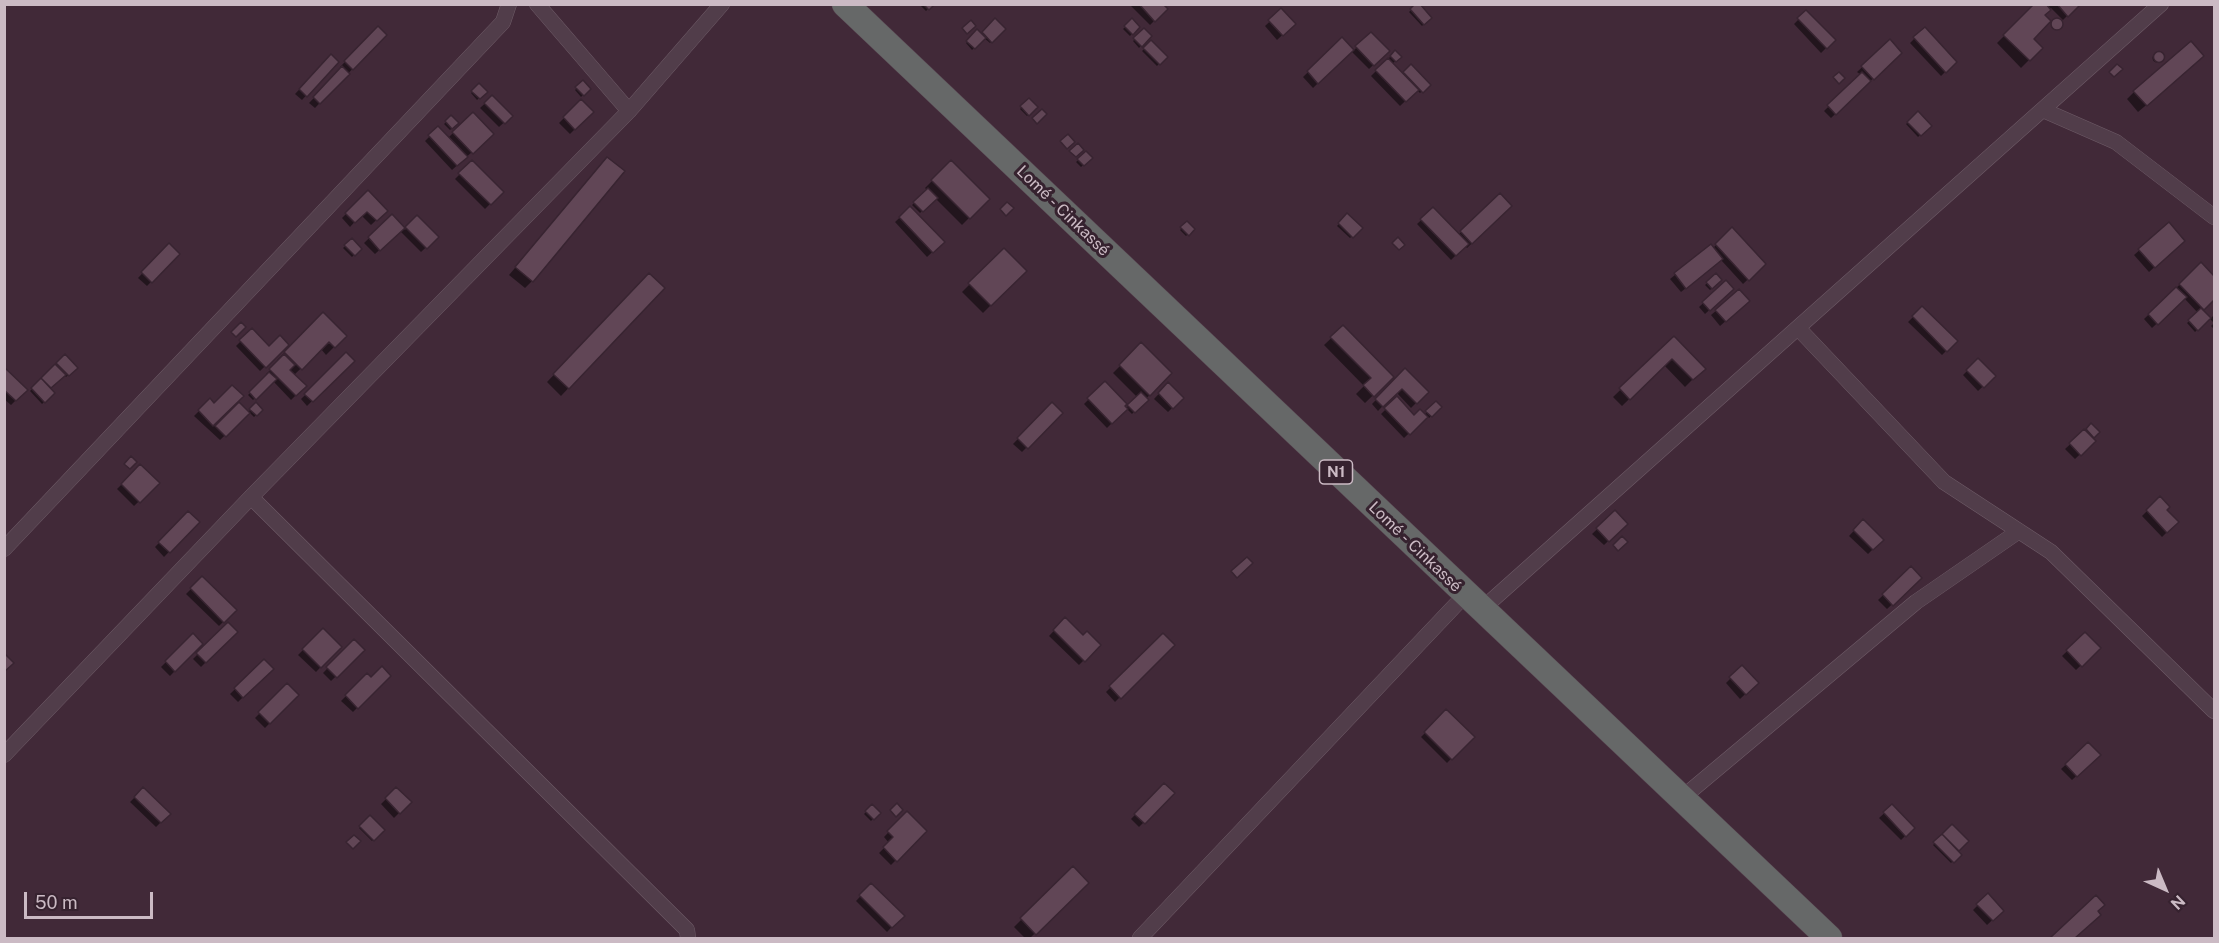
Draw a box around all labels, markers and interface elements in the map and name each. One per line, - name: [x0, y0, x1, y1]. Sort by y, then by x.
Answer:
- street label: Lomé - Cinkassé: [1013, 162, 1113, 260]
- road number: N1: [1320, 460, 1352, 484]
- street label: Lomé - Cinkassé: [1365, 498, 1465, 596]
- north arrow: [2135, 859, 2195, 919]
- scale bar: [27, 880, 156, 918]
- text: N: [2167, 891, 2189, 913]
- text: 50 m: [35, 892, 78, 913]

